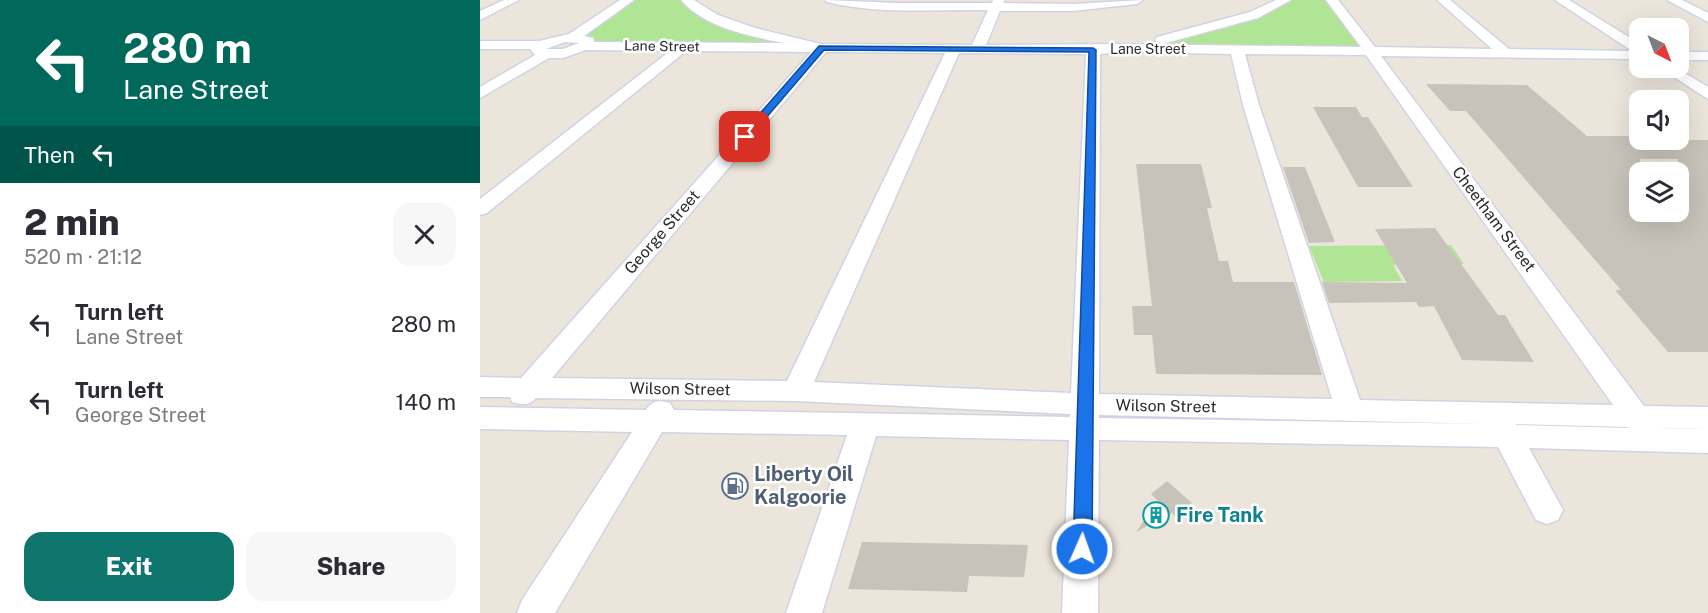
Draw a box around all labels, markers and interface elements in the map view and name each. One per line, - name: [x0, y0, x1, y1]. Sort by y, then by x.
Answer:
- north arrow: [1629, 18, 1689, 78]
- map controls: [1629, 18, 1689, 222]
- text: 280 m: [123, 23, 252, 72]
- icon: left: [24, 24, 102, 102]
- street label: Lane Street: [624, 37, 700, 55]
- street label: Lane Street: [1110, 41, 1186, 57]
- text: Lane Street: [123, 73, 269, 105]
- button: sound: [1629, 90, 1689, 150]
- pin: [719, 111, 770, 162]
- icon: arrive: [728, 120, 761, 153]
- icon: left: [87, 138, 120, 171]
- text: Then: [24, 142, 75, 168]
- button: layers: [1629, 162, 1689, 222]
- street label: Cheetham Street: [1448, 163, 1540, 275]
- street label: George Street: [620, 186, 704, 278]
- text: 2 min: [24, 201, 120, 243]
- button: close: [393, 203, 456, 266]
- text: 520 m · 21:12: [24, 245, 142, 269]
- text: Turn left: [75, 299, 164, 325]
- icon: left: [24, 308, 57, 341]
- text: 280 m: [391, 311, 456, 337]
- text: Lane Street: [75, 325, 183, 349]
- text: Turn left: [75, 377, 164, 403]
- street label: Wilson Street: [629, 379, 731, 399]
- icon: left: [24, 386, 57, 419]
- text: 140 m: [395, 389, 456, 415]
- street label: Wilson Street: [1115, 396, 1217, 416]
- text: George Street: [75, 403, 206, 427]
- place label: Liberty Oil Kalgoorie: [754, 462, 854, 509]
- fuel station icon: Liberty Oil Kalgoorie: [720, 471, 750, 501]
- building icon: Fire Tank: [1141, 500, 1171, 530]
- place label: Fire Tank: [1176, 503, 1264, 527]
- position arrow: [1050, 517, 1114, 581]
- button: Exit: [24, 532, 234, 601]
- button: Share: [246, 532, 456, 601]

